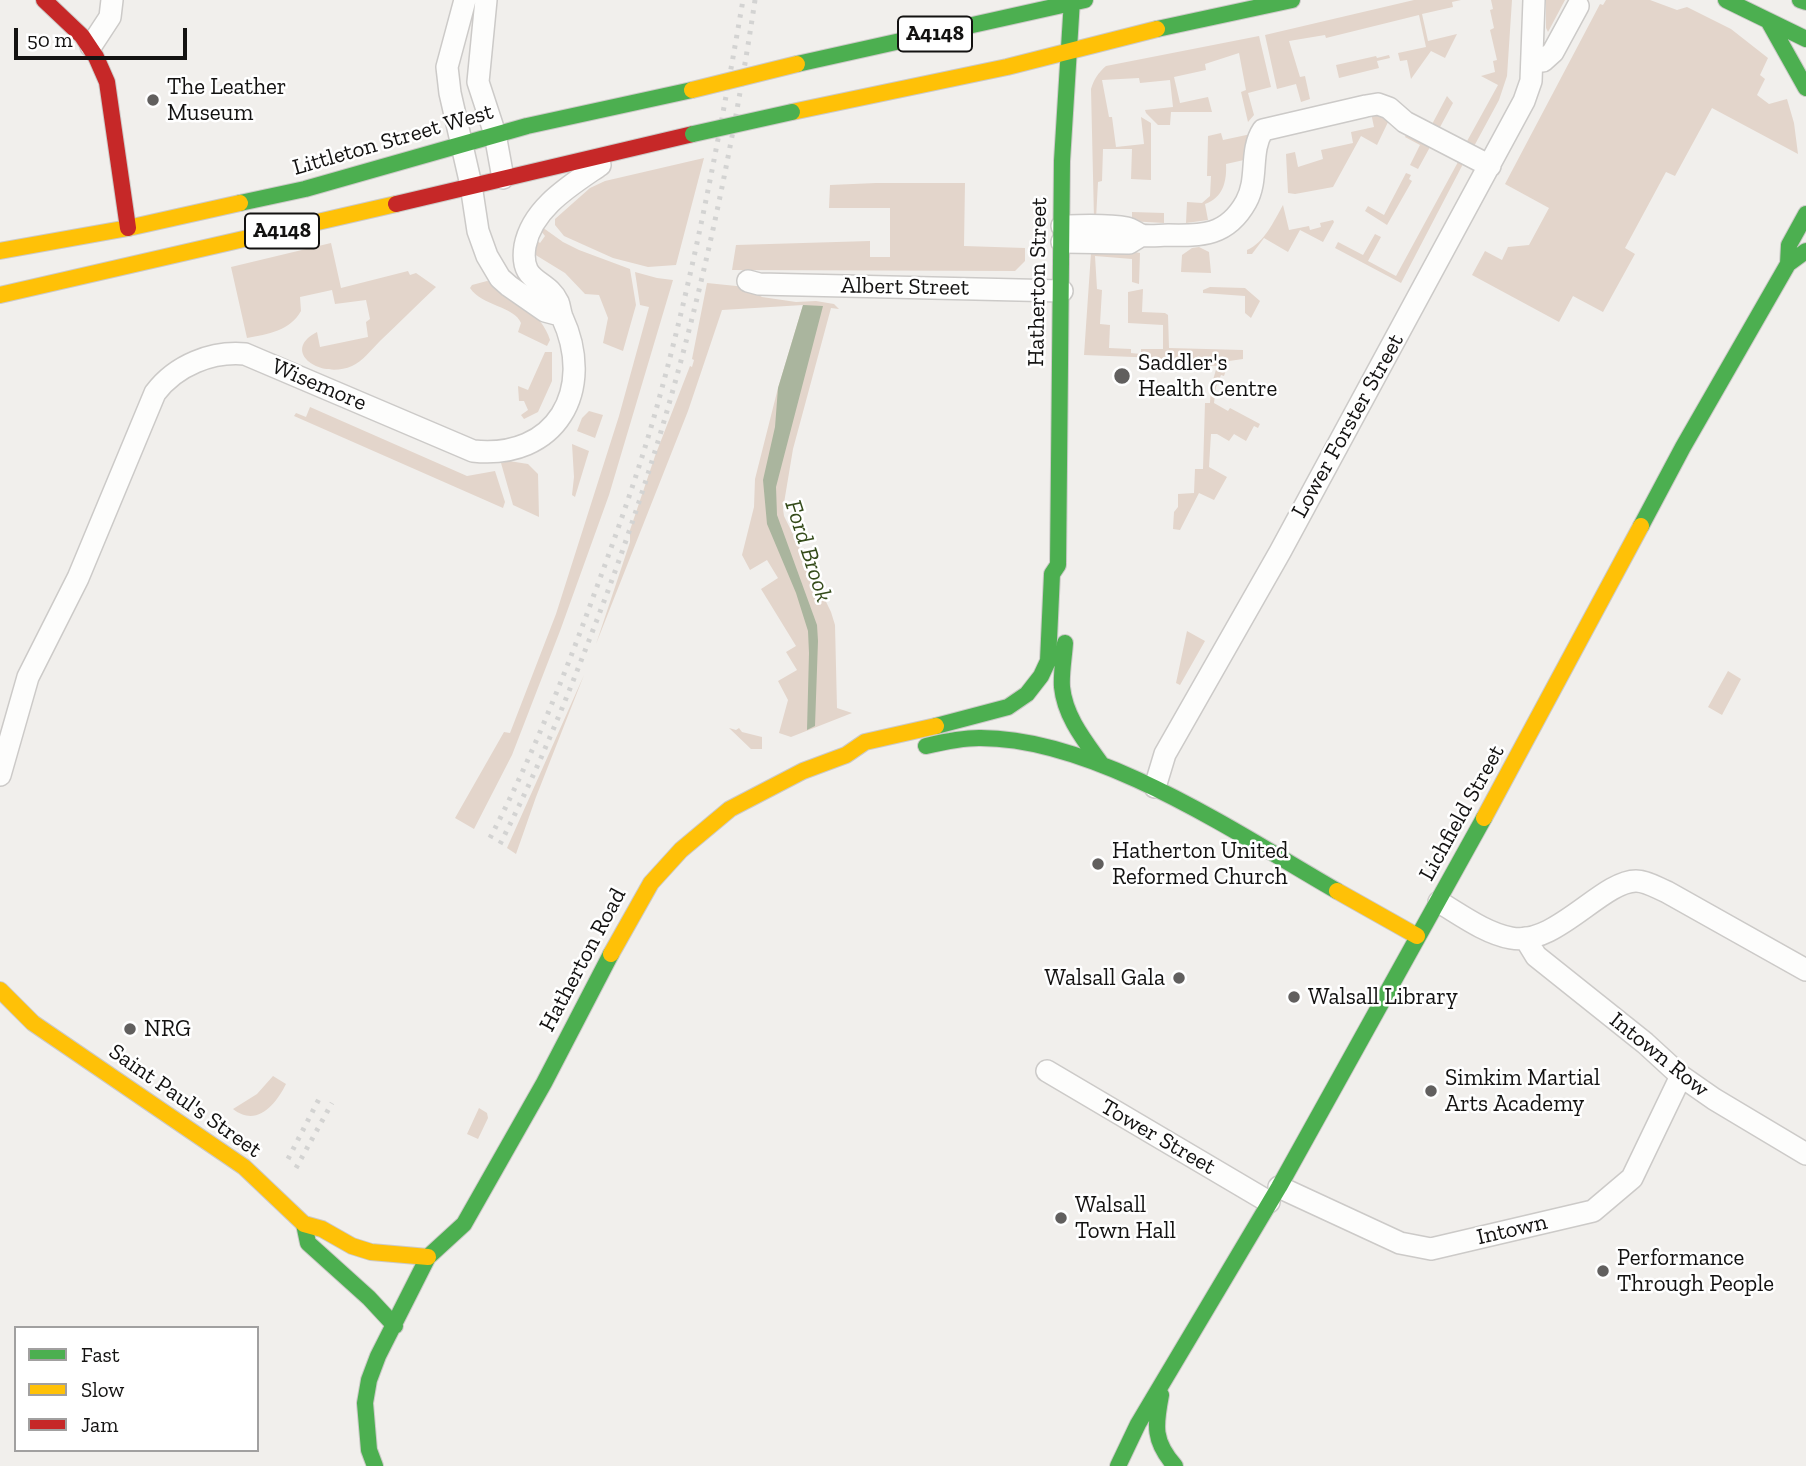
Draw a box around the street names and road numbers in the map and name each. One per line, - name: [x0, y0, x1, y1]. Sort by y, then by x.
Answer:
- road number: A4148: [898, 16, 972, 52]
- street label: Littleton Street West: [290, 98, 496, 182]
- street label: Hatherton Street: [1023, 197, 1053, 367]
- road number: A4148: [245, 214, 319, 248]
- street label: Albert Street: [841, 272, 969, 302]
- street label: Lower Forster Street: [1286, 329, 1410, 523]
- street label: Wisemore: [267, 353, 371, 417]
- street label: Lichfield Street: [1413, 740, 1511, 886]
- street label: Hatherton Road: [534, 884, 632, 1036]
- street label: Intown Row: [1604, 1007, 1714, 1103]
- street label: Saint Paul's Street: [103, 1038, 267, 1164]
- street label: Tower Street: [1096, 1093, 1220, 1181]
- street label: Intown: [1474, 1209, 1550, 1251]

